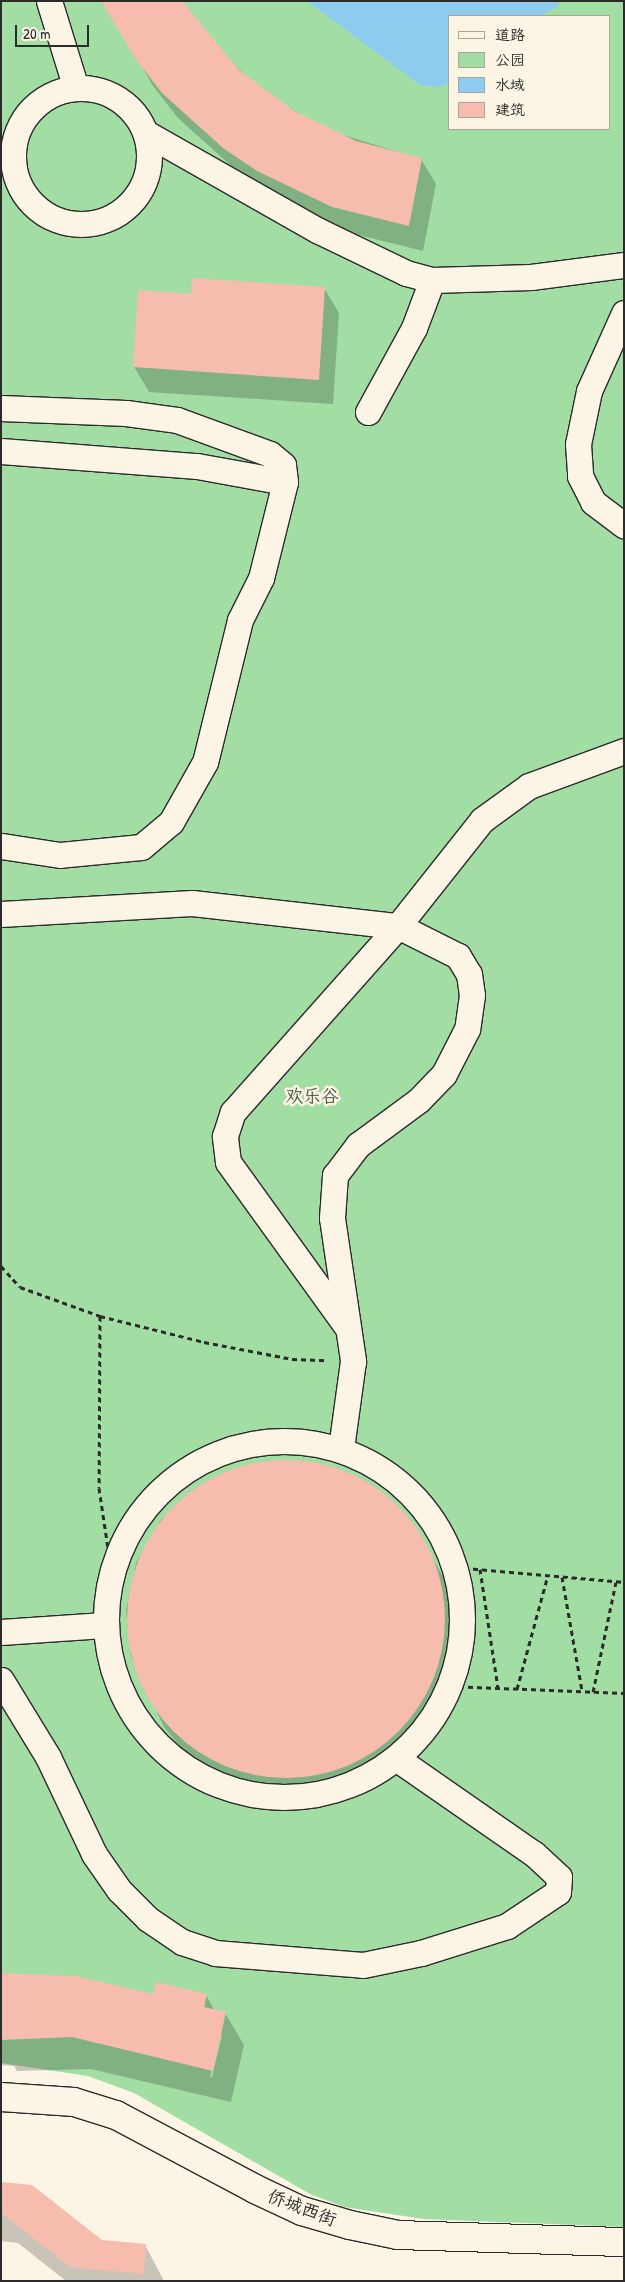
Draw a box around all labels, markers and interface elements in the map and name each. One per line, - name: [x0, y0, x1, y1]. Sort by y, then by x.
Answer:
- scale bar: [18, 15, 91, 47]
- legend: [448, 15, 610, 130]
- text: 20 m: [23, 23, 50, 44]
- text: 道路: [495, 24, 525, 45]
- text: 公园: [495, 49, 525, 70]
- text: 水域: [495, 74, 525, 95]
- text: 建筑: [495, 99, 525, 120]
- park label: 欢乐谷: [285, 1085, 339, 1107]
- street label: 侨城西街: [265, 2185, 339, 2231]

